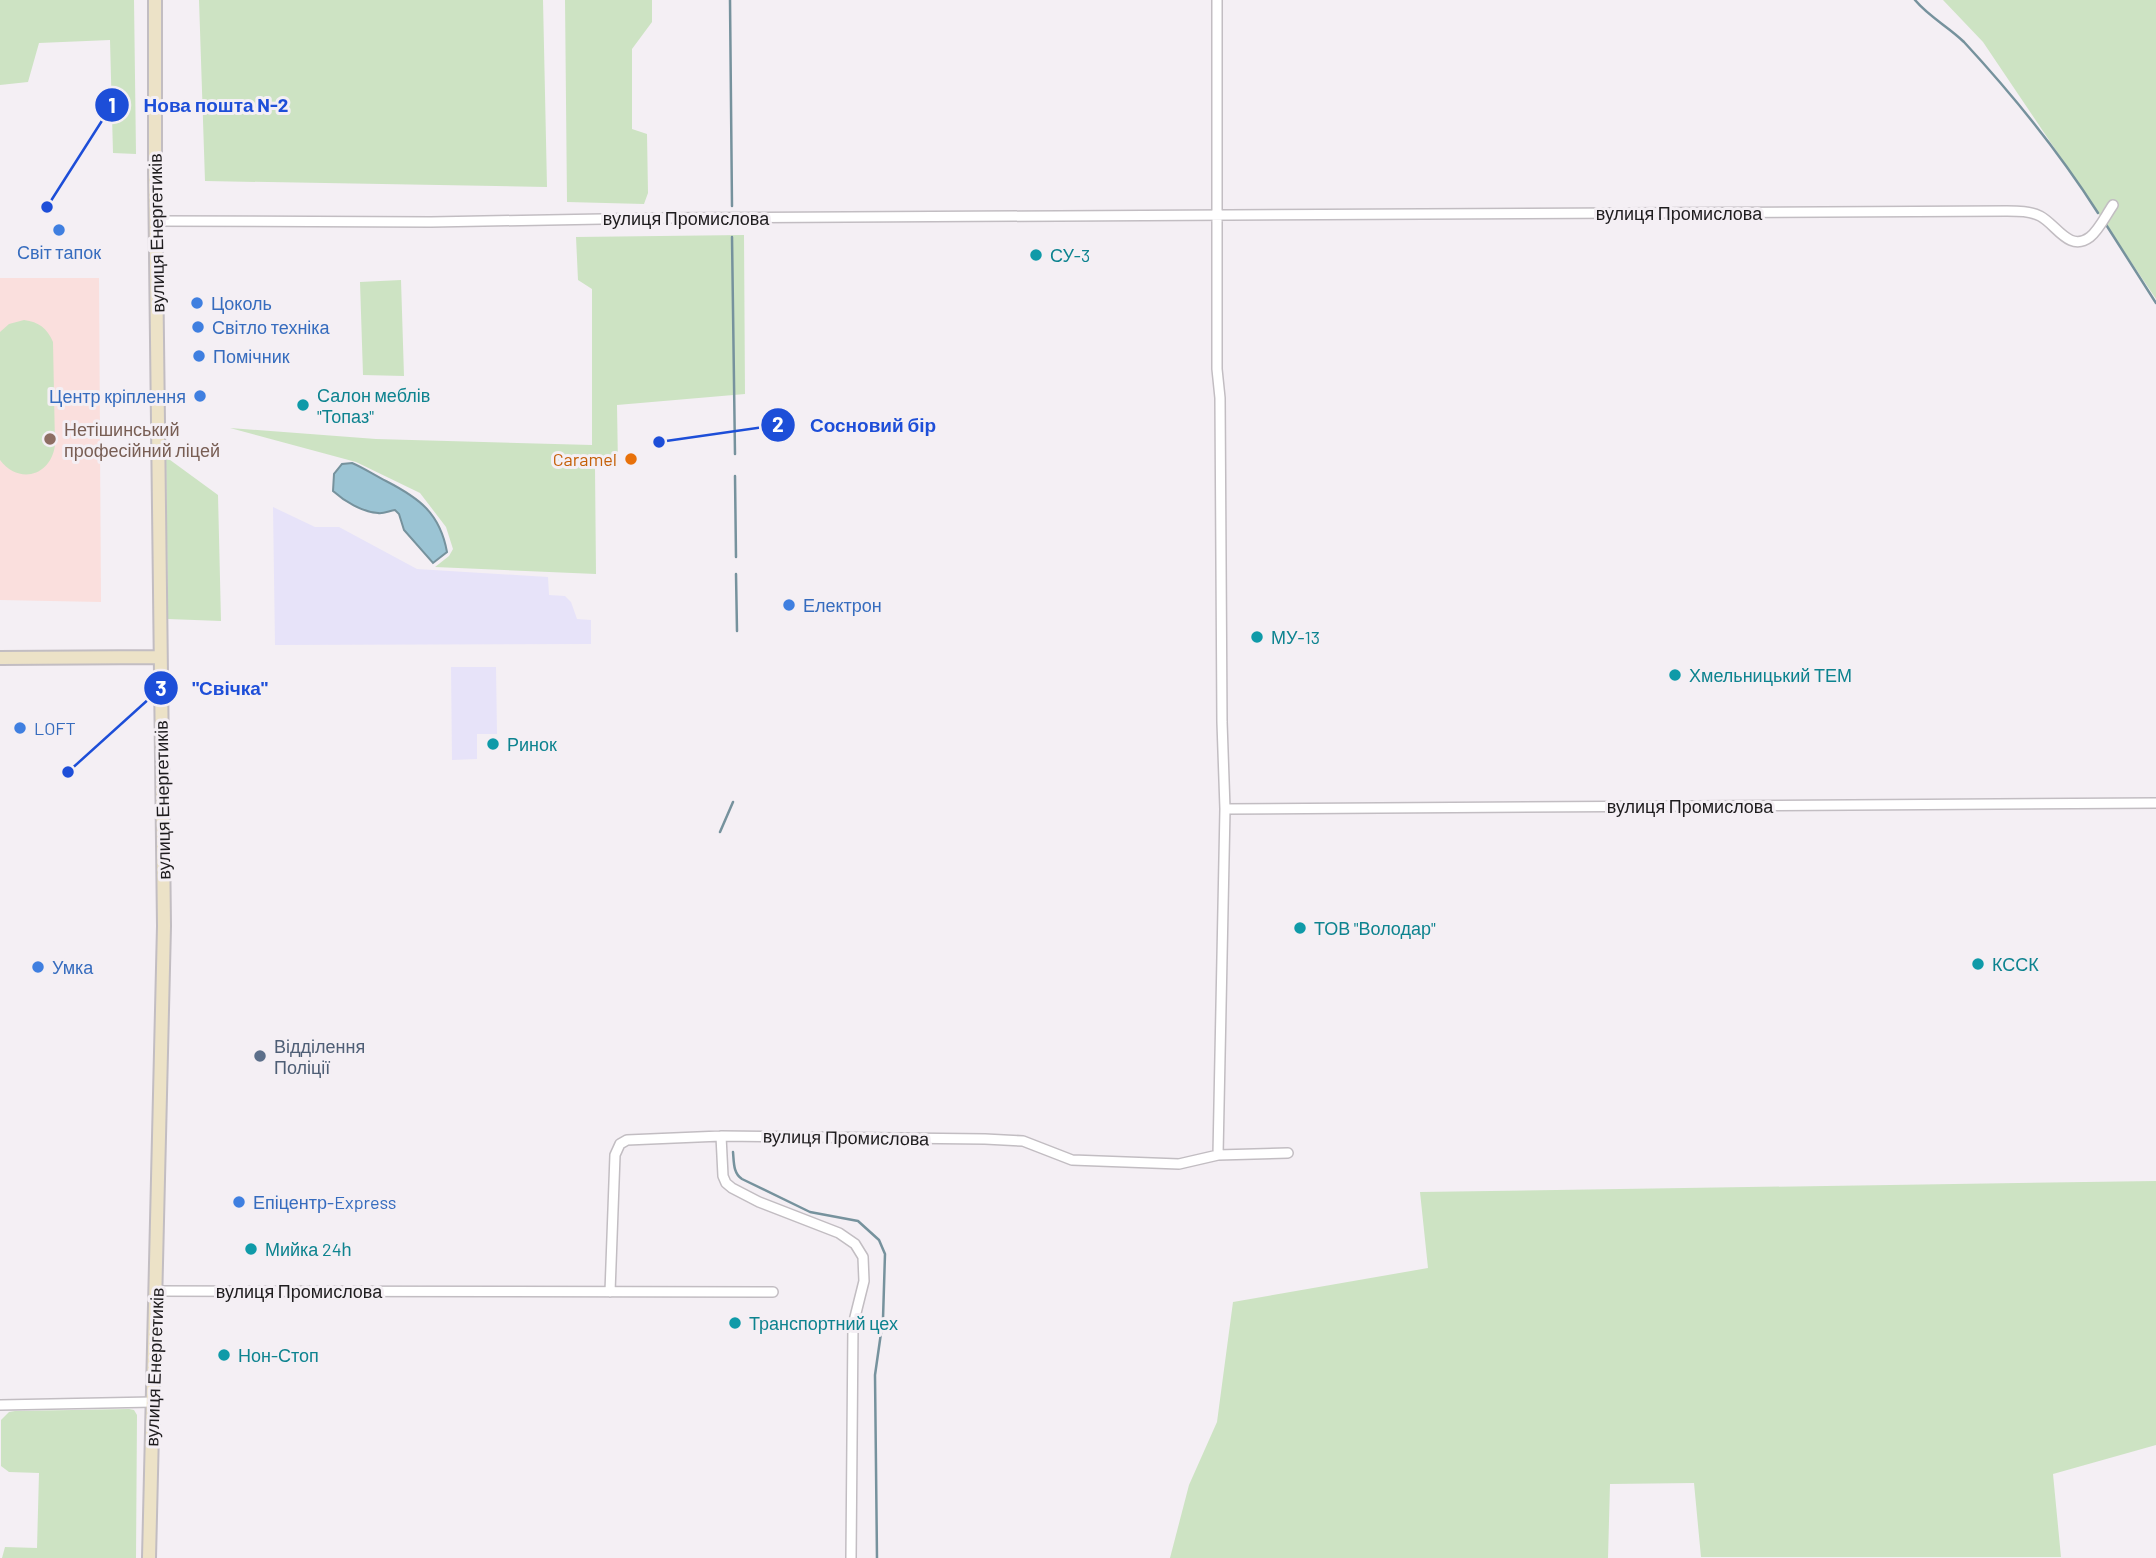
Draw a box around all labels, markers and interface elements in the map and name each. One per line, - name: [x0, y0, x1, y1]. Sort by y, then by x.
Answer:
- callout: Нова пошта N-2: [94, 85, 302, 125]
- text: 1: [108, 92, 116, 117]
- text: Нова пошта N-2: [144, 93, 288, 116]
- street label: вулиця Енергетиків: [144, 153, 168, 313]
- street label: вулиця Промислова: [1596, 202, 1763, 224]
- street label: вулиця Промислова: [603, 207, 770, 229]
- marker: Світ тапок: [51, 222, 67, 238]
- place label: Світ тапок: [17, 241, 101, 263]
- place label: СУ-3: [1050, 244, 1090, 266]
- marker: СУ-3: [1028, 247, 1044, 263]
- place label: Цоколь: [211, 292, 272, 314]
- marker: Цоколь: [189, 295, 205, 311]
- place label: Світло техніка: [212, 316, 331, 338]
- marker: Світло техніка: [190, 319, 206, 335]
- place label: Помічник: [213, 345, 290, 367]
- marker: Помічник: [191, 348, 207, 364]
- place label: Салон меблів "Топаз": [317, 384, 430, 427]
- place label: Центр кріплення: [49, 385, 186, 407]
- marker: Центр кріплення: [192, 388, 208, 404]
- marker: Салон меблів "Топаз": [295, 397, 311, 413]
- callout: Сосновий бір: [761, 405, 950, 445]
- text: 2: [772, 411, 784, 436]
- text: Сосновий бір: [810, 413, 936, 436]
- place label: Нетішинський професійний ліцей: [64, 418, 220, 461]
- marker: Нетішинський професійний ліцей: [42, 431, 58, 447]
- place label: Caramel: [553, 448, 617, 470]
- marker: Caramel: [623, 451, 639, 467]
- place label: Електрон: [803, 594, 882, 616]
- marker: Електрон: [781, 597, 797, 613]
- place label: МУ-13: [1271, 626, 1320, 648]
- marker: МУ-13: [1249, 629, 1265, 645]
- place label: Хмельницький ТЕМ: [1689, 664, 1852, 686]
- marker: Хмельницький ТЕМ: [1667, 667, 1683, 683]
- callout: "Свічка": [144, 668, 282, 708]
- text: 3: [155, 675, 167, 700]
- text: "Свічка": [192, 676, 268, 699]
- place label: LOFT: [34, 717, 76, 739]
- marker: LOFT: [12, 720, 28, 736]
- street label: вулиця Енергетиків: [150, 720, 174, 880]
- place label: Ринок: [507, 733, 557, 755]
- marker: Ринок: [485, 736, 501, 752]
- street label: вулиця Промислова: [1607, 795, 1774, 817]
- place label: ТОВ "Володар": [1314, 917, 1436, 939]
- marker: ТОВ "Володар": [1292, 920, 1308, 936]
- place label: КССК: [1992, 953, 2039, 975]
- place label: Умка: [52, 956, 94, 978]
- marker: КССК: [1970, 956, 1986, 972]
- marker: Умка: [30, 959, 46, 975]
- place label: Відділення Поліції: [274, 1035, 365, 1078]
- marker: Відділення Поліції: [252, 1048, 268, 1064]
- street label: вулиця Промислова: [763, 1125, 930, 1149]
- place label: Епіцентр-Express: [253, 1191, 397, 1213]
- marker: Епіцентр-Express: [231, 1194, 247, 1210]
- place label: Мийка 24һ: [265, 1238, 352, 1260]
- marker: Мийка 24һ: [243, 1241, 259, 1257]
- street label: вулиця Промислова: [216, 1280, 383, 1302]
- street label: вулиця Енергетиків: [140, 1287, 168, 1447]
- place label: Транспортний цех: [749, 1312, 898, 1334]
- marker: Транспортний цех: [727, 1315, 743, 1331]
- place label: Нон-Стоп: [238, 1344, 319, 1366]
- marker: Нон-Стоп: [216, 1347, 232, 1363]

